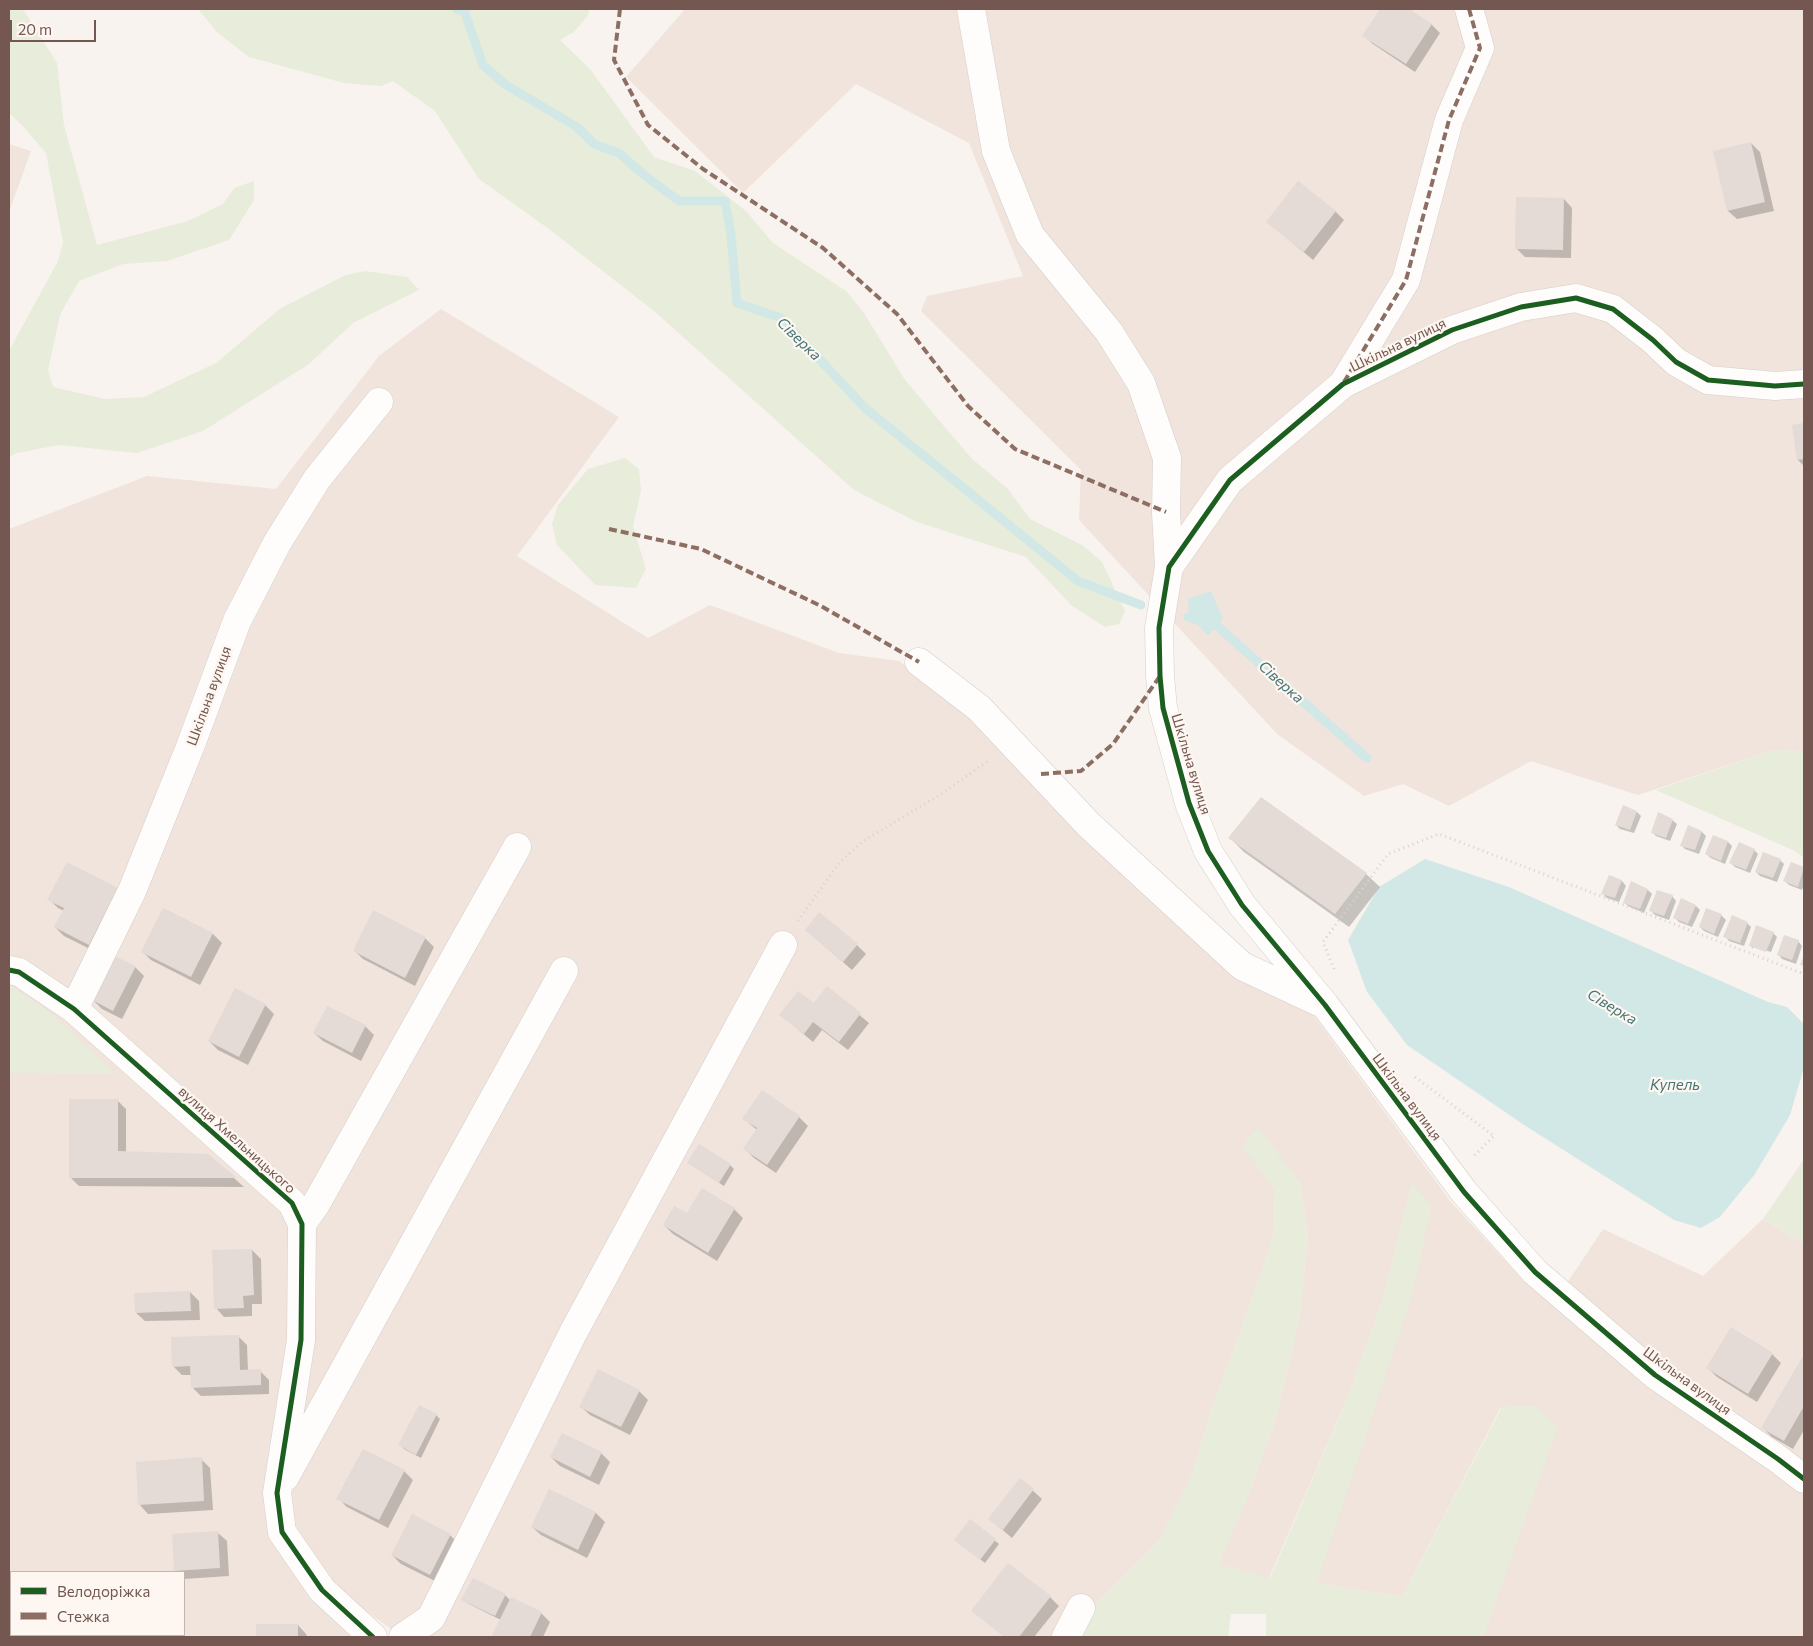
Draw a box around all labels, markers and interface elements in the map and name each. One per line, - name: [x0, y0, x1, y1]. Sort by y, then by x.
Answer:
- scale bar: [12, 10, 99, 42]
- text: 20 m: [18, 20, 52, 38]
- water label: Сіверка: [773, 314, 825, 364]
- street label: Шкільна вулиця: [1347, 315, 1449, 375]
- street label: Шкільна вулиця: [183, 644, 235, 748]
- water label: Сіверка: [1255, 657, 1307, 707]
- street label: Шкільна вулиця: [1168, 711, 1214, 817]
- water label: Сіверка: [1584, 985, 1640, 1029]
- street label: Шкільна вулиця: [1369, 1050, 1445, 1144]
- water label: Купель: [1650, 1076, 1700, 1094]
- street label: вулиця Хмельницького: [175, 1083, 299, 1197]
- street label: Шкільна вулиця: [1640, 1343, 1734, 1419]
- legend: [10, 1571, 185, 1636]
- text: Велодоріжка: [57, 1582, 150, 1600]
- text: Стежка: [57, 1607, 110, 1625]

